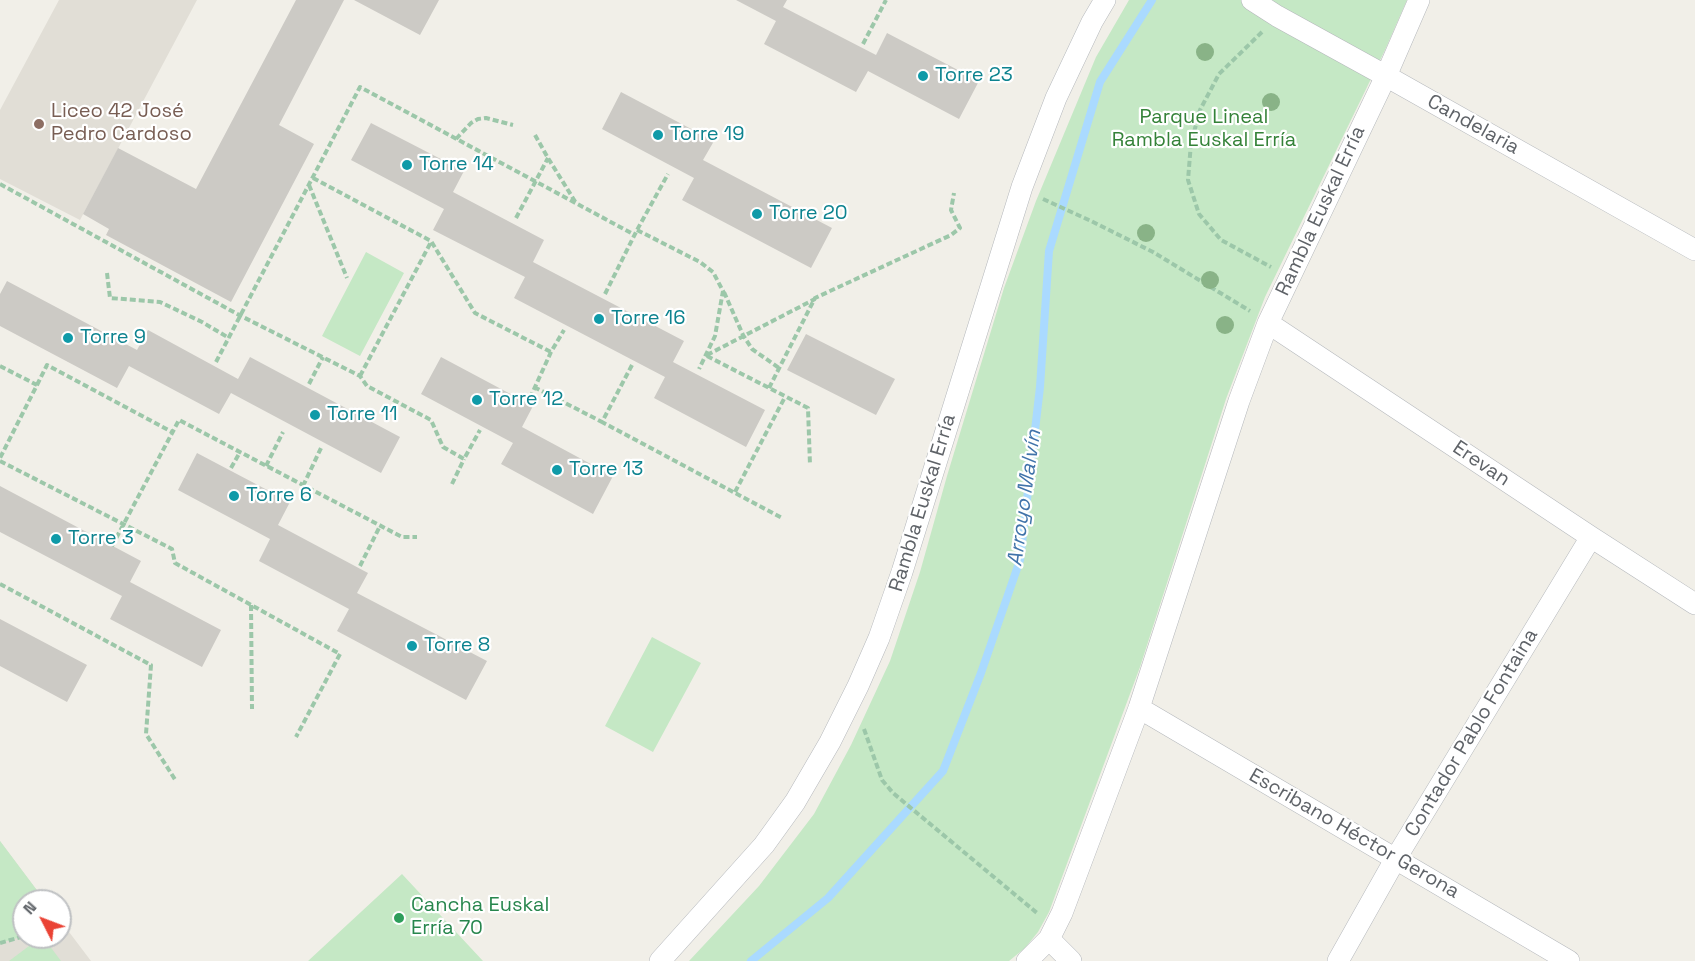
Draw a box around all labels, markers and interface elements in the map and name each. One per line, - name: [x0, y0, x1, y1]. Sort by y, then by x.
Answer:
- place label: Torre 23: [935, 64, 1013, 88]
- marker: Torre 23: [916, 69, 930, 83]
- street label: Candelaria: [1423, 90, 1523, 160]
- place label: Liceo 42 José Pedro Cardoso: [51, 100, 192, 147]
- park label: Parque Lineal Rambla Euskal Erría: [1112, 106, 1296, 153]
- marker: Liceo 42 José Pedro Cardoso: [32, 117, 46, 131]
- street label: Rambla Euskal Erría: [1271, 122, 1371, 300]
- place label: Torre 19: [670, 123, 744, 147]
- marker: Torre 19: [651, 128, 665, 142]
- place label: Torre 14: [419, 153, 494, 177]
- marker: Torre 14: [400, 158, 414, 172]
- place label: Torre 20: [769, 202, 848, 226]
- marker: Torre 20: [750, 207, 764, 221]
- place label: Torre 16: [611, 307, 685, 331]
- marker: Torre 16: [592, 312, 606, 326]
- place label: Torre 9: [80, 326, 146, 350]
- marker: Torre 9: [61, 331, 75, 345]
- place label: Torre 12: [489, 388, 563, 412]
- marker: Torre 12: [470, 393, 484, 407]
- place label: Torre 11: [327, 403, 398, 427]
- marker: Torre 11: [308, 408, 322, 422]
- street label: Rambla Euskal Erría: [885, 411, 961, 595]
- water label: Arroyo Malvín: [1003, 428, 1047, 568]
- street label: Erevan: [1448, 436, 1514, 492]
- place label: Torre 13: [569, 458, 643, 482]
- marker: Torre 13: [550, 463, 564, 477]
- place label: Torre 6: [246, 484, 312, 508]
- marker: Torre 6: [227, 489, 241, 503]
- place label: Torre 3: [68, 527, 134, 551]
- marker: Torre 3: [49, 532, 63, 546]
- street label: Contador Pablo Fontaina: [1400, 625, 1544, 841]
- place label: Torre 8: [424, 634, 490, 658]
- marker: Torre 8: [405, 639, 419, 653]
- street label: Escribano Héctor Gerona: [1244, 764, 1464, 904]
- north arrow: [12, 889, 72, 949]
- place label: Cancha Euskal Erría 70: [411, 894, 549, 941]
- text: N: [18, 897, 41, 919]
- marker: Cancha Euskal Erría 70: [392, 911, 406, 925]

